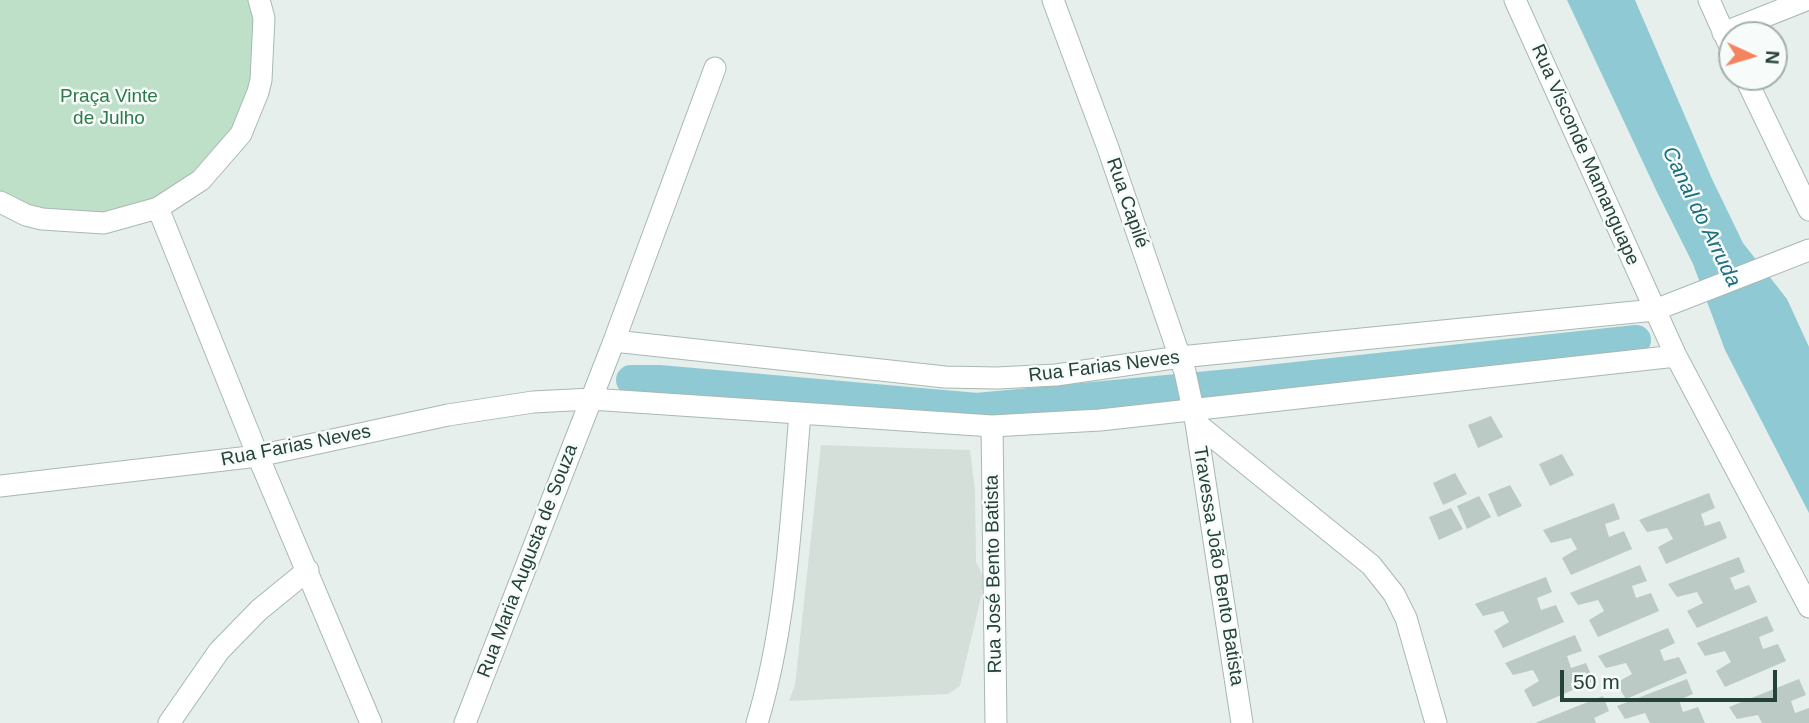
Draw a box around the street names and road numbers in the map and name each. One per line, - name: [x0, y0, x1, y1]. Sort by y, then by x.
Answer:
- street label: Rua Visconde Mamanguape: [1526, 41, 1644, 269]
- street label: Rua Capilé: [1101, 155, 1153, 251]
- street label: Rua Farias Neves: [1027, 346, 1181, 388]
- street label: Rua Farias Neves: [219, 420, 373, 472]
- street label: Rua Maria Augusta de Souza: [473, 441, 583, 681]
- street label: Travessa João Bento Batista: [1188, 445, 1248, 687]
- street label: Rua José Bento Batista: [981, 475, 1007, 673]

